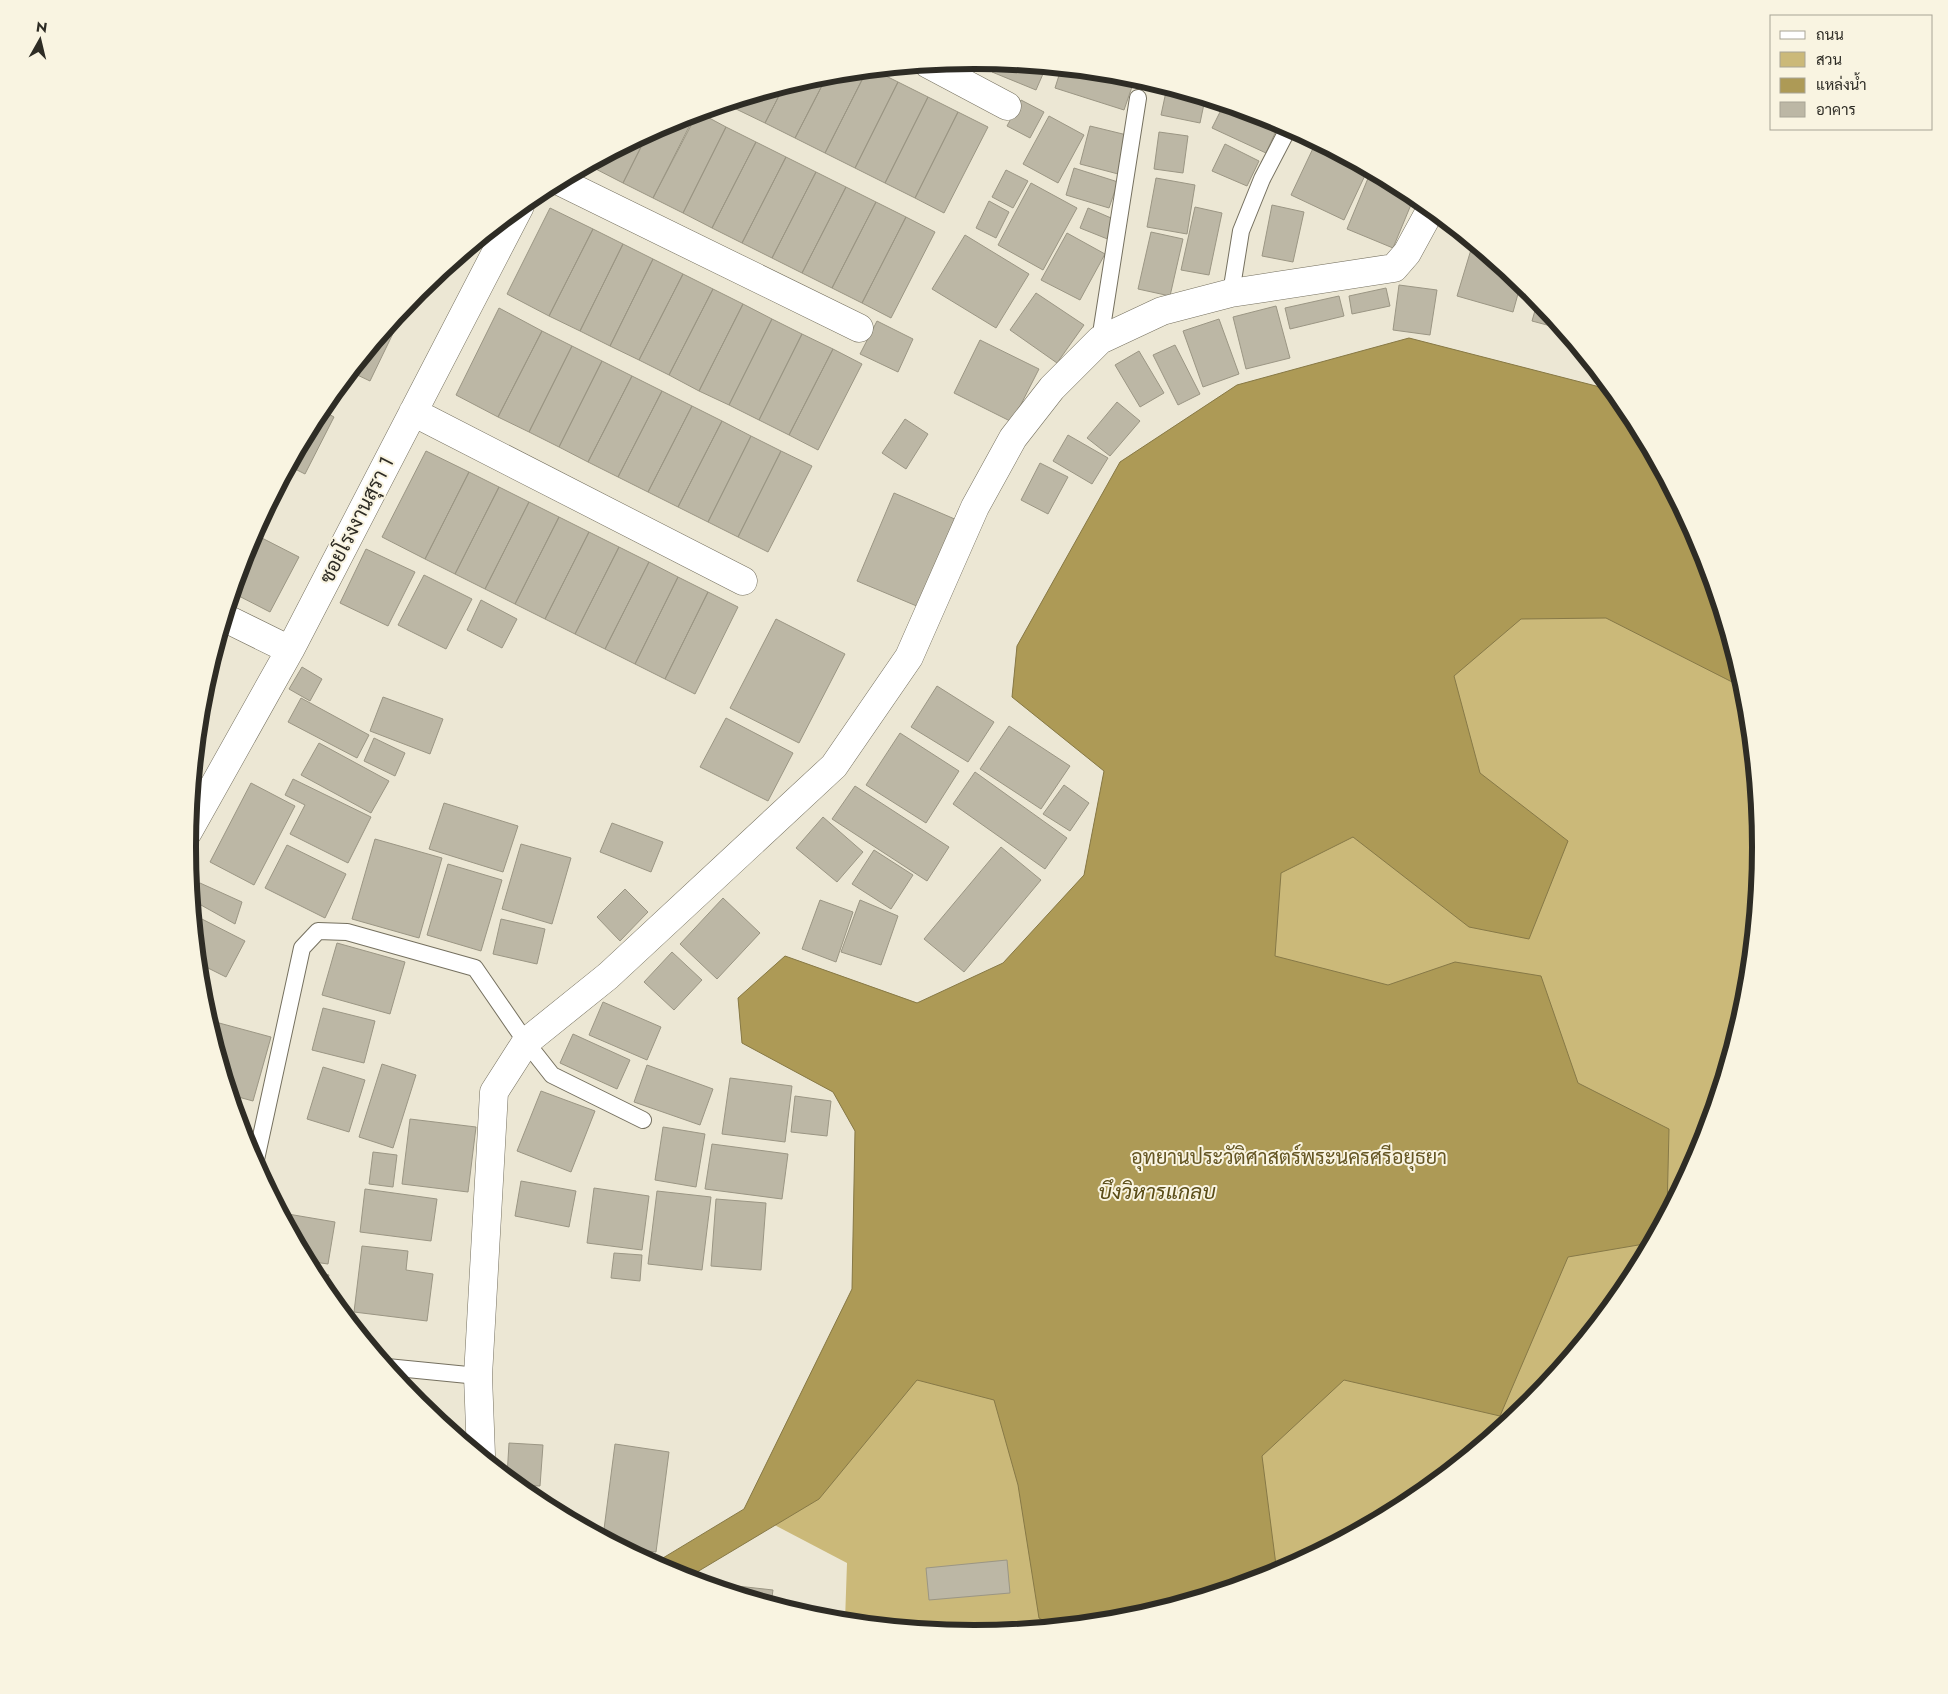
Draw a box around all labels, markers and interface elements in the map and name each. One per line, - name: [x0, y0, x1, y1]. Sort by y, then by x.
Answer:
- north arrow: [15, 15, 65, 65]
- legend: [1770, 15, 1933, 130]
- text: N: [35, 16, 49, 38]
- text: ถนน: [1816, 24, 1844, 46]
- text: สวน: [1816, 49, 1842, 71]
- text: แหล่งน้ำ: [1816, 72, 1867, 96]
- text: อาคาร: [1816, 99, 1856, 121]
- street label: ซอยโรงงานสุรา 1: [312, 451, 402, 589]
- park label: อุทยานประวัติศาสตร์พระนครศรีอยุธยา: [1131, 1143, 1447, 1172]
- water label: บึงวิหารแกลบ: [1098, 1177, 1216, 1207]

